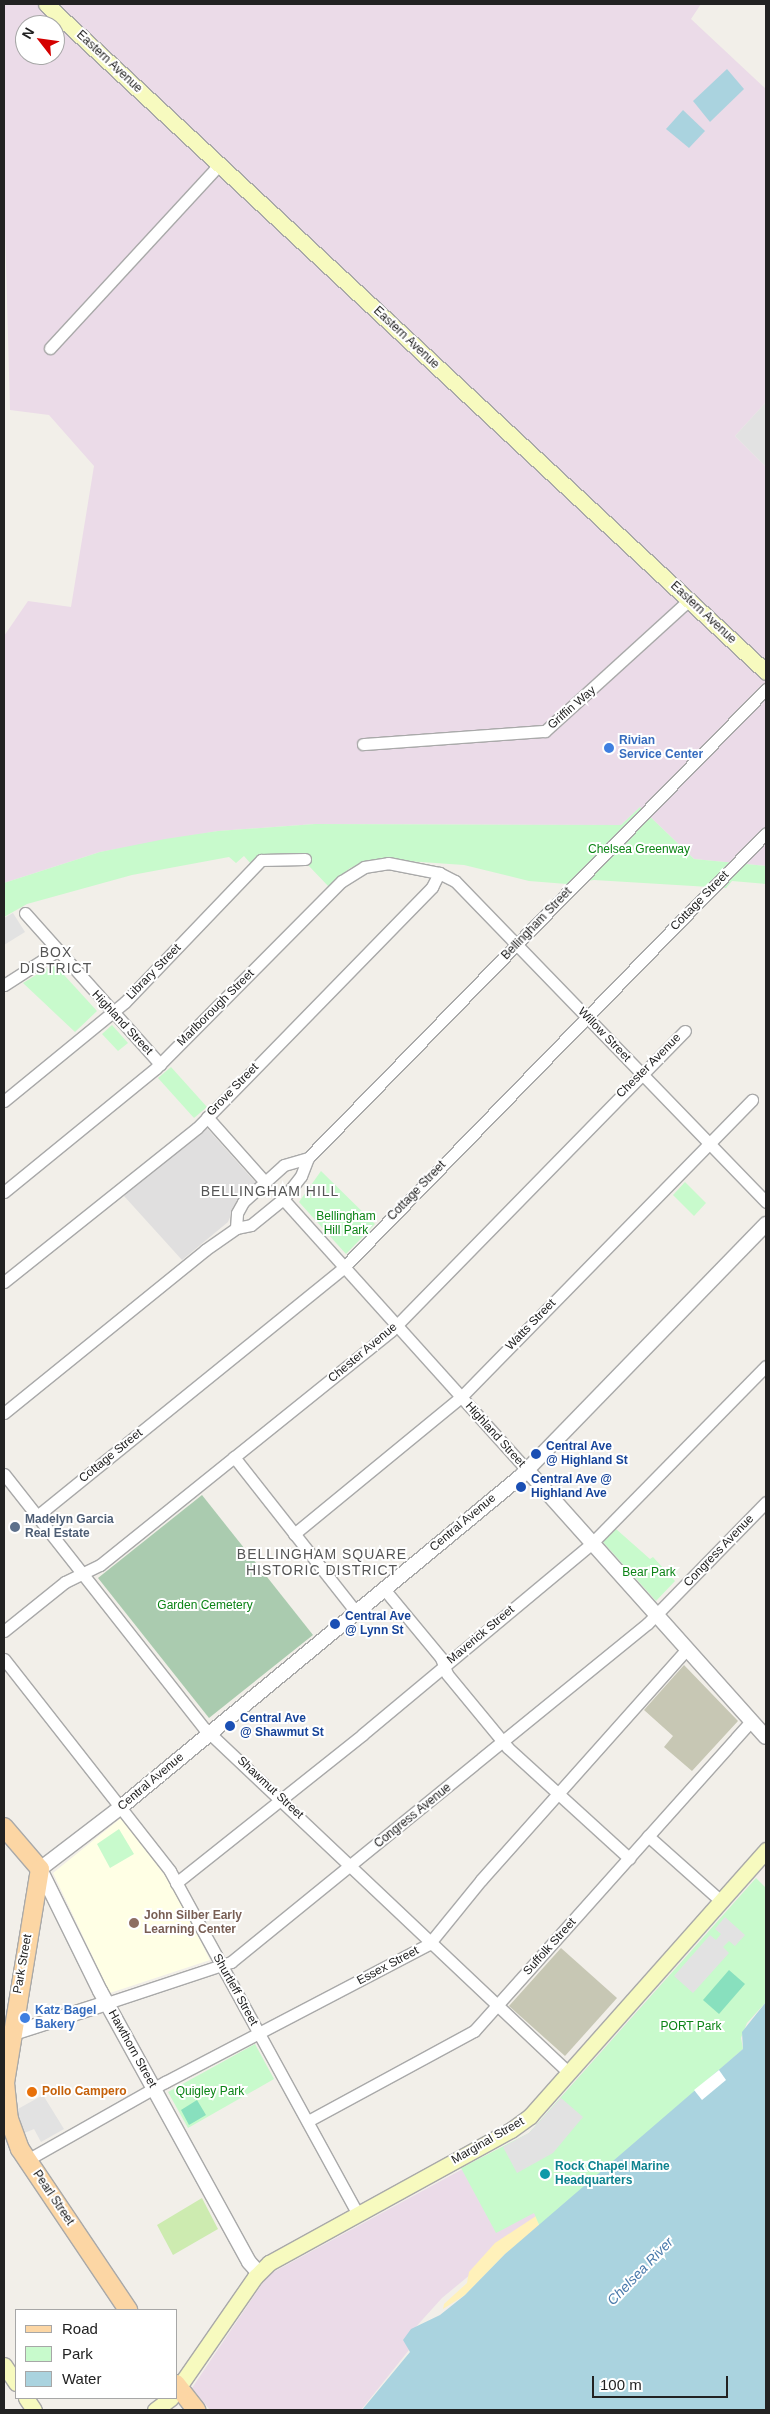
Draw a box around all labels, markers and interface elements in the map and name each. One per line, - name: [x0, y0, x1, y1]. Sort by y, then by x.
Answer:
- north arrow: [15, 15, 65, 65]
- text: N: [18, 25, 37, 41]
- street label: Eastern Avenue: [73, 28, 145, 96]
- street label: Eastern Avenue: [370, 304, 442, 372]
- street label: Eastern Avenue: [667, 579, 739, 647]
- street label: Griffin Way: [545, 683, 599, 733]
- place label: Rivian Service Center: [619, 734, 703, 762]
- marker: Rivian Service Center: [603, 742, 615, 754]
- park label: Chelsea Greenway: [588, 843, 690, 857]
- street label: Cottage Street: [668, 868, 732, 934]
- street label: Bellingham Street: [499, 885, 575, 963]
- street label: Library Street: [124, 941, 184, 1003]
- district label: BOX DISTRICT: [19, 944, 93, 976]
- street label: Marlborough Street: [175, 967, 257, 1049]
- street label: Highland Street: [89, 988, 155, 1058]
- street label: Willow Street: [575, 1005, 633, 1065]
- street label: Chester Avenue: [614, 1031, 684, 1101]
- street label: Grove Street: [204, 1061, 262, 1119]
- street label: Cottage Street: [385, 1158, 449, 1224]
- district label: BELLINGHAM HILL: [199, 1183, 341, 1199]
- park label: Bellingham Hill Park: [316, 1210, 376, 1238]
- street label: Watts Street: [503, 1296, 559, 1354]
- street label: Chester Avenue: [325, 1320, 401, 1386]
- street label: Highland Street: [462, 1399, 528, 1471]
- street label: Cottage Street: [76, 1426, 146, 1486]
- place label: Central Ave @ Highland St: [546, 1440, 628, 1468]
- marker: Central Ave @ Highland St: [530, 1448, 542, 1460]
- place label: Central Ave @ Highland Ave: [531, 1473, 612, 1501]
- marker: Central Ave @ Highland Ave: [515, 1481, 527, 1493]
- street label: Central Avenue: [427, 1491, 499, 1555]
- street label: Congress Avenue: [681, 1512, 757, 1590]
- place label: Madelyn Garcia Real Estate: [25, 1513, 114, 1541]
- marker: Madelyn Garcia Real Estate: [9, 1521, 21, 1533]
- district label: BELLINGHAM SQUARE HISTORIC DISTRICT: [235, 1546, 409, 1578]
- park label: Bear Park: [622, 1566, 676, 1580]
- park label: Garden Cemetery: [157, 1599, 253, 1613]
- street label: Maverick Street: [444, 1603, 518, 1667]
- place label: Central Ave @ Lynn St: [345, 1610, 411, 1638]
- marker: Central Ave @ Lynn St: [329, 1618, 341, 1630]
- place label: Central Ave @ Shawmut St: [240, 1712, 324, 1740]
- marker: Central Ave @ Shawmut St: [224, 1720, 236, 1732]
- street label: Central Avenue: [115, 1750, 187, 1814]
- street label: Shawmut Street: [234, 1754, 306, 1822]
- street label: Congress Avenue: [371, 1780, 455, 1852]
- place label: John Silber Early Learning Center: [144, 1909, 242, 1937]
- street label: Suffolk Street: [521, 1915, 579, 1979]
- marker: John Silber Early Learning Center: [128, 1917, 140, 1929]
- street label: Park Street: [11, 1933, 35, 1995]
- street label: Essex Street: [355, 1944, 421, 1988]
- street label: Shurtleff Street: [209, 1952, 261, 2028]
- place label: Katz Bagel Bakery: [35, 2004, 96, 2032]
- street label: Hawthorn Street: [105, 2008, 159, 2090]
- marker: Katz Bagel Bakery: [19, 2012, 31, 2024]
- park label: PORT Park: [660, 2020, 722, 2034]
- place label: Pollo Campero: [42, 2085, 127, 2099]
- park label: Quigley Park: [176, 2085, 244, 2099]
- marker: Pollo Campero: [26, 2086, 38, 2098]
- street label: Marginal Street: [449, 2114, 527, 2168]
- place label: Rock Chapel Marine Headquarters: [555, 2160, 670, 2188]
- street label: Pearl Street: [29, 2168, 77, 2228]
- marker: Rock Chapel Marine Headquarters: [539, 2168, 551, 2180]
- water label: Chelsea River: [603, 2234, 677, 2308]
- legend: [15, 2309, 178, 2399]
- text: Road: [62, 2320, 98, 2337]
- text: Park: [62, 2345, 93, 2362]
- scale bar: [595, 2366, 731, 2398]
- text: Water: [62, 2370, 101, 2387]
- text: 100 m: [600, 2376, 642, 2393]

